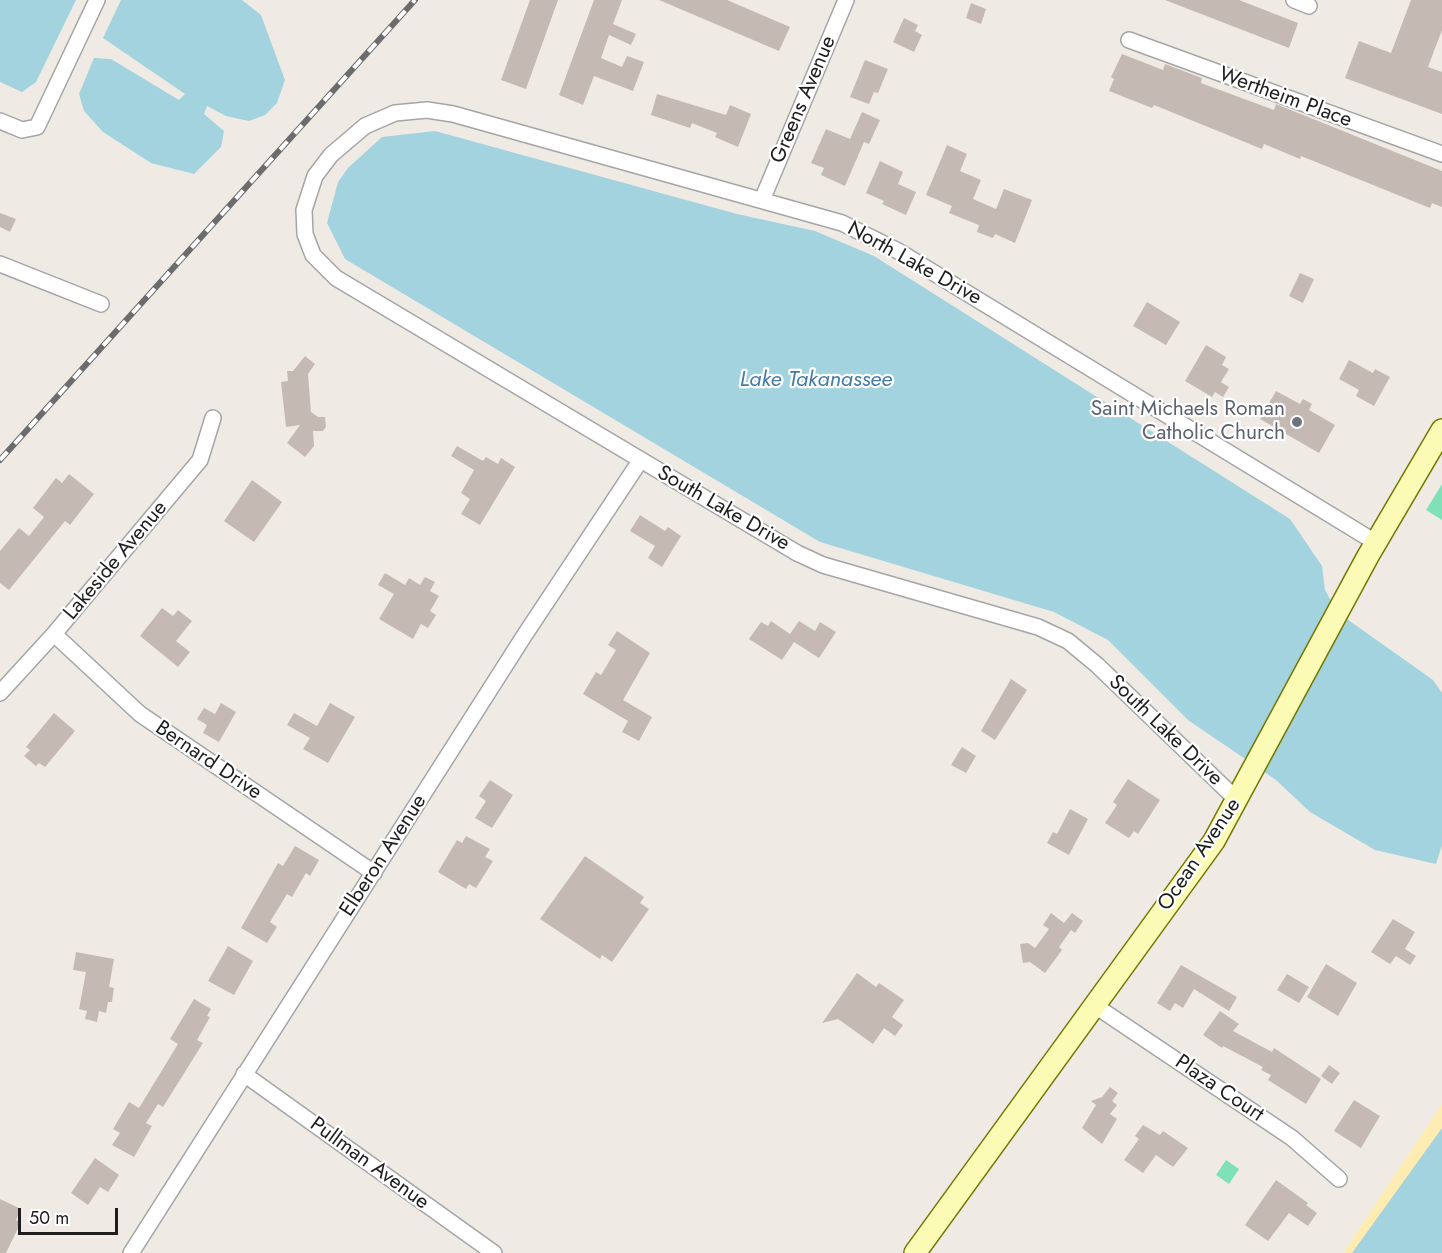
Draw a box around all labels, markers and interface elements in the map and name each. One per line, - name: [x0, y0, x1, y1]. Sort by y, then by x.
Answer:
- street label: Greens Avenue: [766, 32, 842, 168]
- street label: Wertheim Place: [1215, 62, 1355, 134]
- street label: North Lake Drive: [842, 217, 986, 311]
- water label: Lake Takanassee: [740, 368, 892, 394]
- place label: Saint Michaels Roman Catholic Church: [1091, 397, 1285, 447]
- marker: Saint Michaels Roman Catholic Church: [1290, 415, 1304, 429]
- street label: South Lake Drive: [652, 461, 794, 557]
- street label: Lakeside Avenue: [59, 496, 173, 626]
- street label: South Lake Drive: [1103, 670, 1227, 792]
- street label: Bernard Drive: [150, 716, 266, 806]
- street label: Elberon Avenue: [335, 790, 433, 922]
- street label: Ocean Avenue: [1153, 794, 1247, 916]
- street label: Plaza Court: [1170, 1050, 1268, 1128]
- street label: Pullman Avenue: [305, 1112, 433, 1216]
- scale bar: [21, 1196, 122, 1234]
- text: 50 m: [29, 1205, 69, 1231]

